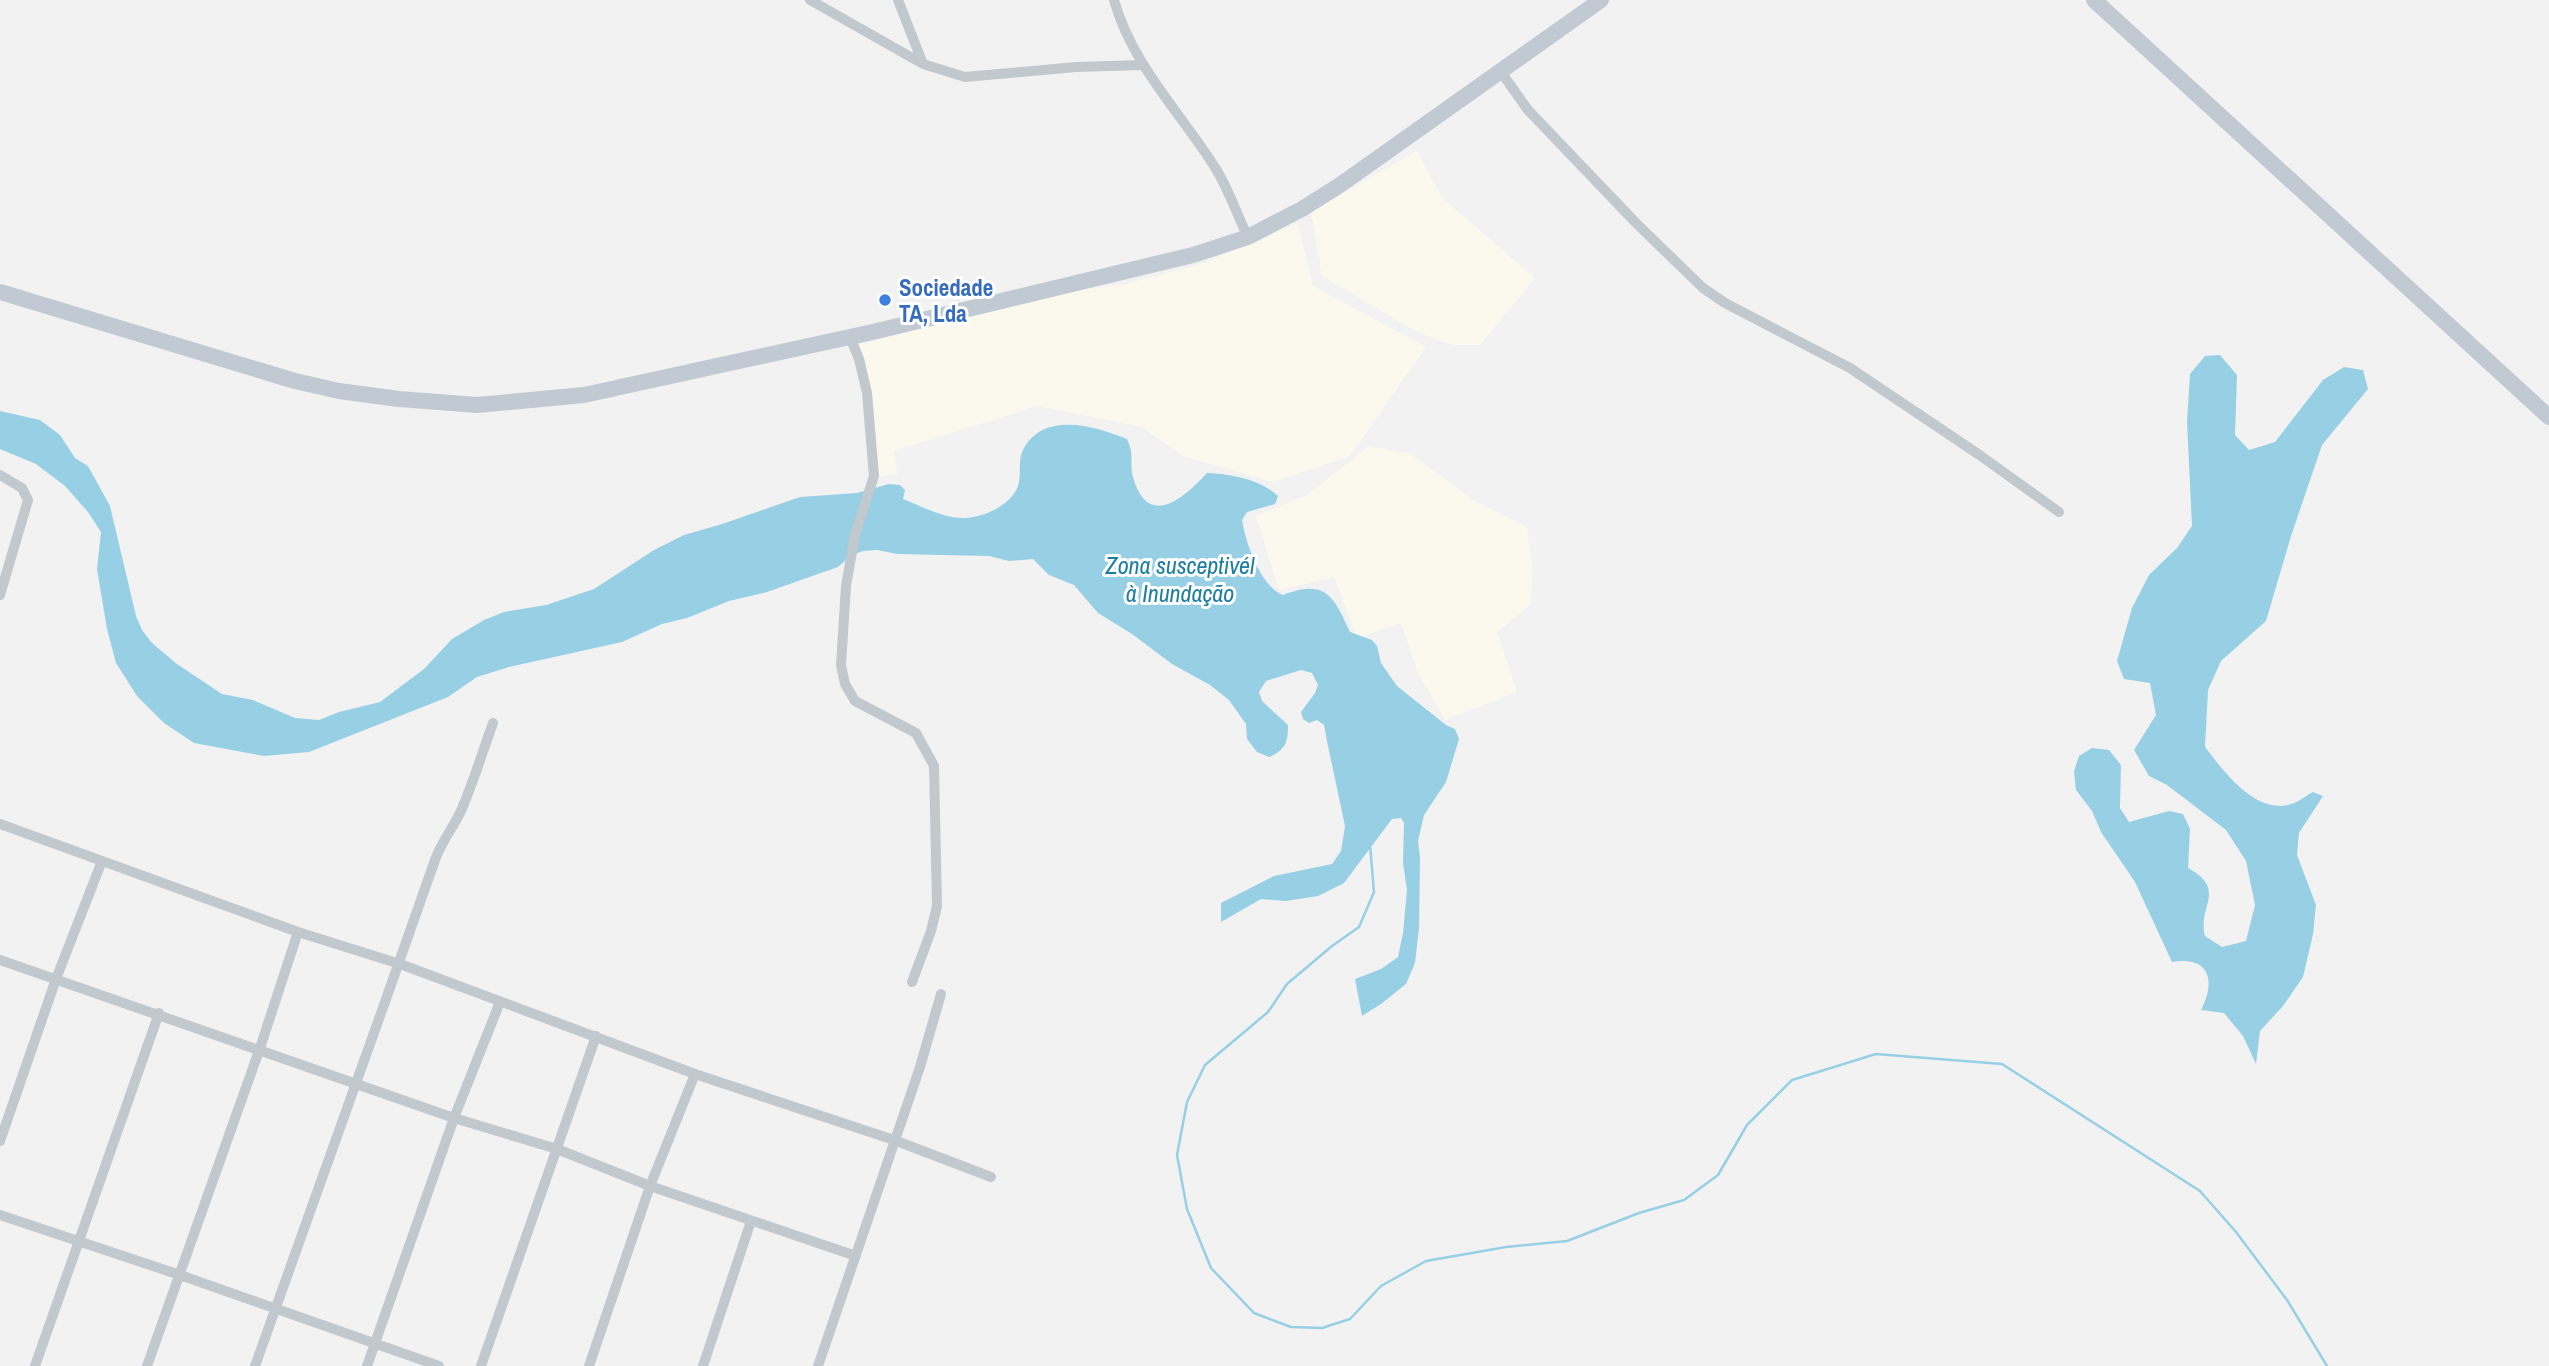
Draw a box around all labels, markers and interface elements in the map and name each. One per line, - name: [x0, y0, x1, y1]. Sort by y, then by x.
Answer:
- place label: Sociedade TA, Lda: [899, 272, 993, 329]
- marker: Sociedade TA, Lda: [877, 292, 893, 308]
- water label: Zona susceptivél à Inundação: [1105, 549, 1255, 609]

